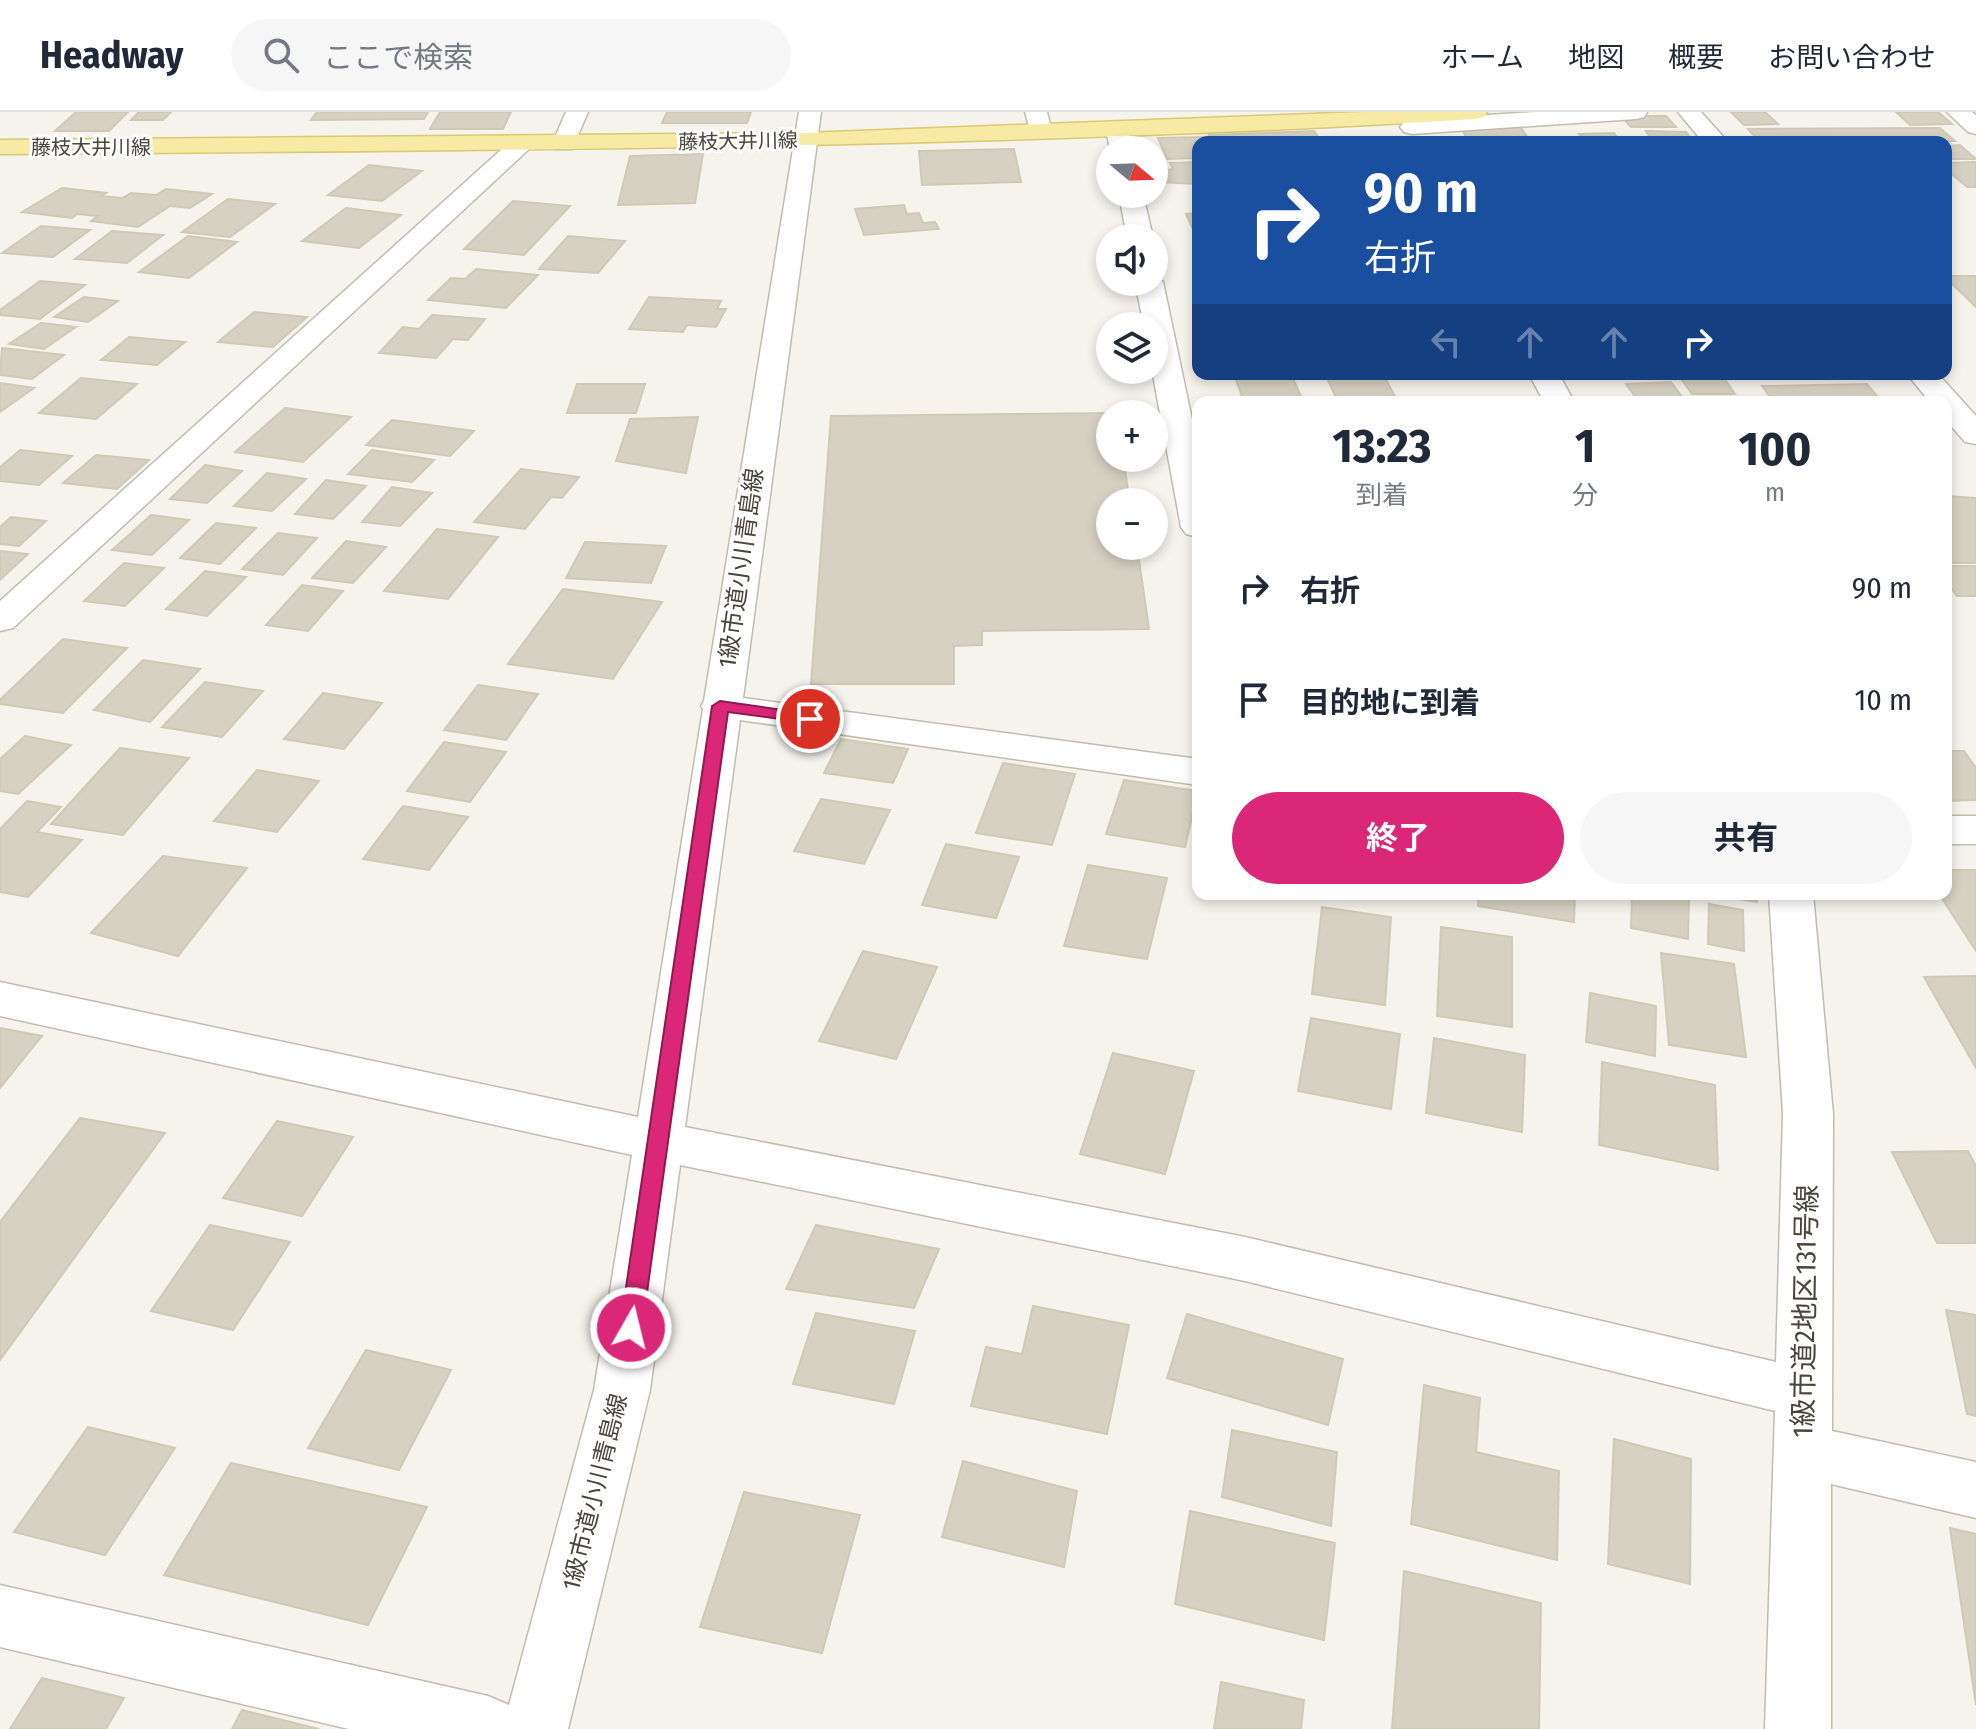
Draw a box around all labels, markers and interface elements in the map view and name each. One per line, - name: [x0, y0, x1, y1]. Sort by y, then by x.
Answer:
- search box: [231, 19, 791, 91]
- text: Headway: [40, 32, 183, 78]
- icon: search: [259, 33, 303, 77]
- text: ここで検索: [323, 40, 473, 76]
- text: ホーム: [1441, 41, 1524, 74]
- text: 地図: [1568, 41, 1624, 74]
- text: 概要: [1668, 41, 1724, 74]
- text: お問い合わせ: [1768, 41, 1936, 74]
- street label: 藤枝大井川線: [678, 128, 798, 154]
- street label: 藤枝大井川線: [31, 135, 151, 159]
- north arrow: [1096, 136, 1168, 208]
- map controls: [1096, 136, 1168, 560]
- text: 90 m: [1364, 160, 1478, 227]
- icon: right: [1232, 168, 1336, 272]
- button: sound: [1096, 224, 1168, 296]
- text: 右折: [1364, 236, 1436, 280]
- button: layers: [1096, 312, 1168, 384]
- icon: left: [1424, 320, 1468, 364]
- icon: ahead: [1508, 320, 1552, 364]
- icon: ahead: [1592, 320, 1636, 364]
- icon: right: [1676, 320, 1720, 364]
- button: +: [1096, 400, 1168, 472]
- text: 13:23: [1333, 417, 1432, 475]
- text: 1: [1575, 417, 1595, 475]
- text: 100: [1739, 420, 1811, 478]
- street label: 1級市道小川青島線: [713, 466, 769, 670]
- text: m: [1765, 477, 1785, 508]
- text: 到着: [1356, 480, 1408, 511]
- text: 分: [1572, 480, 1598, 511]
- button: −: [1096, 488, 1168, 560]
- icon: right: [1232, 566, 1276, 610]
- text: 90 m: [1852, 570, 1912, 606]
- text: 右折: [1300, 573, 1360, 609]
- icon: arrive: [1232, 678, 1276, 722]
- text: 10 m: [1855, 682, 1912, 718]
- pin: [776, 685, 844, 753]
- text: 目的地に到着: [1300, 685, 1480, 721]
- icon: arrive: [788, 697, 832, 741]
- button: 終了: [1232, 792, 1564, 884]
- button: 共有: [1580, 792, 1912, 884]
- street label: 1級市道2地区131号線: [1786, 1184, 1824, 1438]
- position arrow: [589, 1286, 673, 1370]
- street label: 1級市道小川青島線: [557, 1391, 633, 1593]

